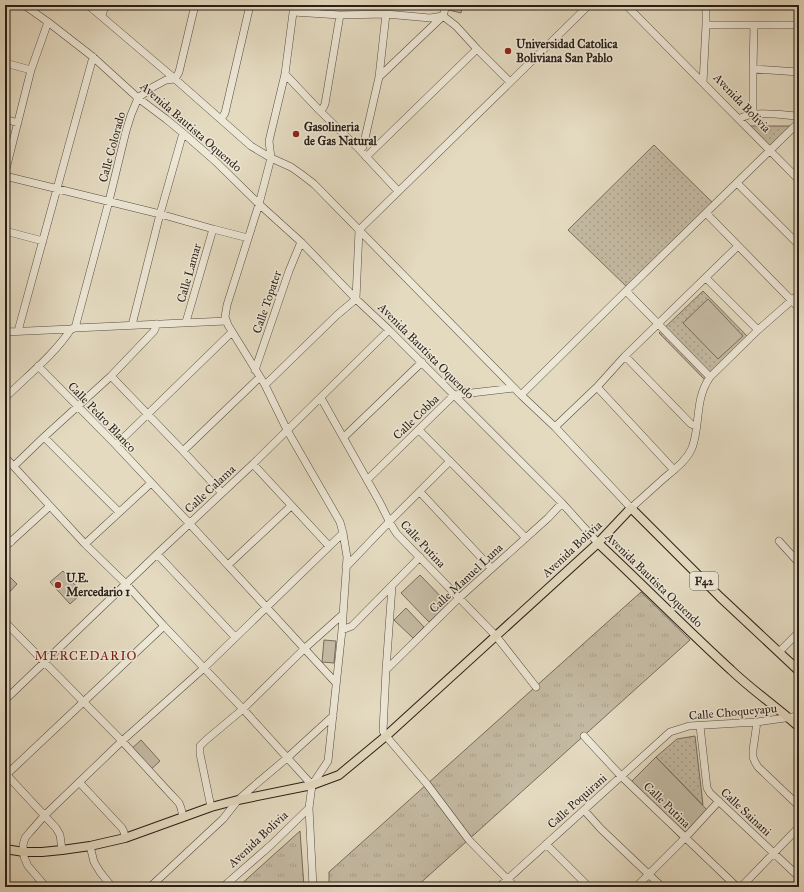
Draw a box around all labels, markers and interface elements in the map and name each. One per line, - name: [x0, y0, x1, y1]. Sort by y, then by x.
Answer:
- place label: Universidad Catolica Boliviana San Pablo: [516, 37, 618, 65]
- marker: Universidad Catolica Boliviana San Pablo: [503, 46, 513, 56]
- street label: Avenida Bolivia: [710, 70, 774, 136]
- street label: Avenida Bautista Oquendo: [136, 78, 245, 176]
- street label: Calle Colorado: [96, 110, 128, 184]
- place label: Gasolineria de Gas Natural: [304, 120, 378, 148]
- marker: Gasolineria de Gas Natural: [291, 129, 301, 139]
- street label: Calle Lamar: [174, 241, 204, 304]
- street label: Calle Topater: [250, 268, 284, 335]
- street label: Avenida Bautista Oquendo: [374, 299, 477, 403]
- street label: Calle Pedro Blanco: [65, 379, 139, 455]
- street label: Calle Cobba: [390, 391, 443, 442]
- street label: Calle Calama: [182, 461, 239, 516]
- street label: Calle Putina: [398, 517, 449, 571]
- street label: Avenida Bolivia: [539, 517, 605, 581]
- street label: Avenida Bautista Oquendo: [601, 529, 706, 631]
- street label: Calle Manuel Luna: [426, 540, 506, 616]
- place label: U.E. Mercedario 1: [66, 571, 130, 599]
- road number: F42: [690, 572, 718, 590]
- marker: U.E. Mercedario 1: [53, 580, 63, 590]
- district label: MERCEDARIO: [34, 648, 138, 664]
- street label: Calle Choqueyapu: [688, 701, 778, 724]
- street label: Calle Poquirani: [545, 770, 611, 832]
- street label: Calle Putina: [641, 779, 694, 831]
- street label: Calle Sainani: [718, 785, 775, 839]
- street label: Avenida Bolivia: [225, 807, 291, 871]

